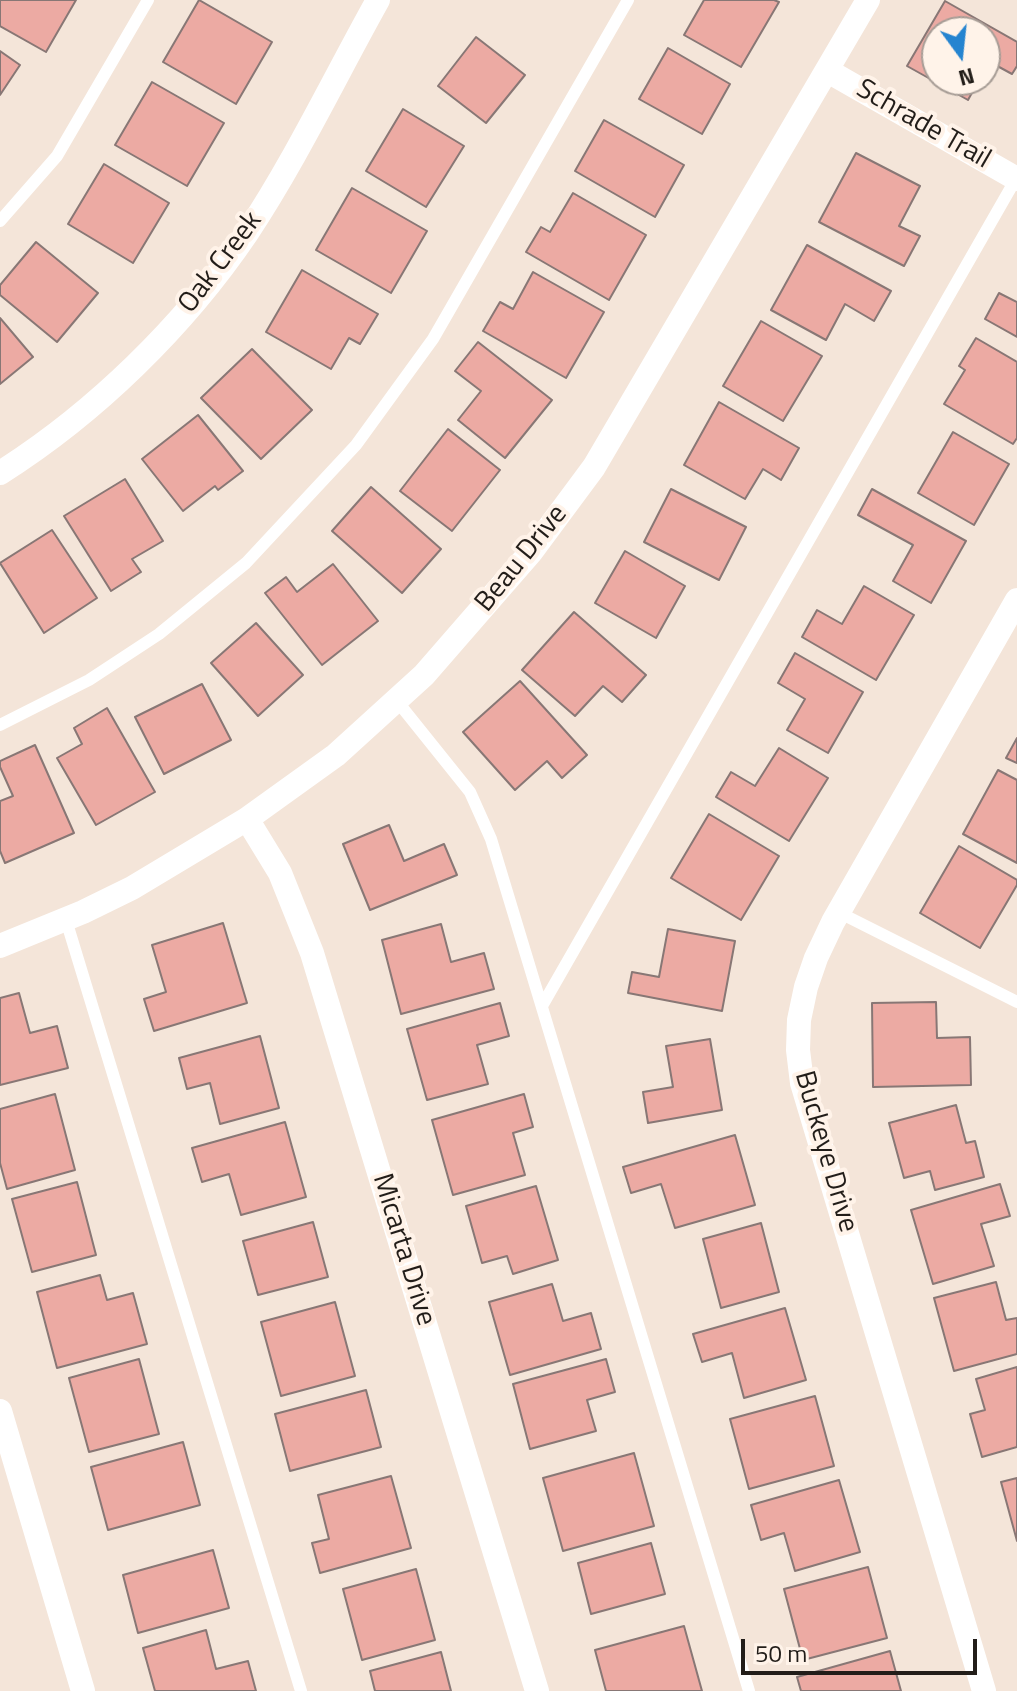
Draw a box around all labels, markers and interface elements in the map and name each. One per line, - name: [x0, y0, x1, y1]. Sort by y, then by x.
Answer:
- north arrow: [921, 16, 1001, 96]
- text: N: [955, 59, 978, 96]
- street label: Schrade Trail: [850, 73, 996, 177]
- street label: Oak Creek: [172, 206, 270, 320]
- street label: Beau Drive: [469, 499, 575, 619]
- street label: Buckeye Drive: [786, 1068, 864, 1236]
- street label: Micarta Drive: [364, 1170, 442, 1330]
- scale bar: [745, 1623, 981, 1673]
- text: 50 m: [755, 1635, 807, 1671]

